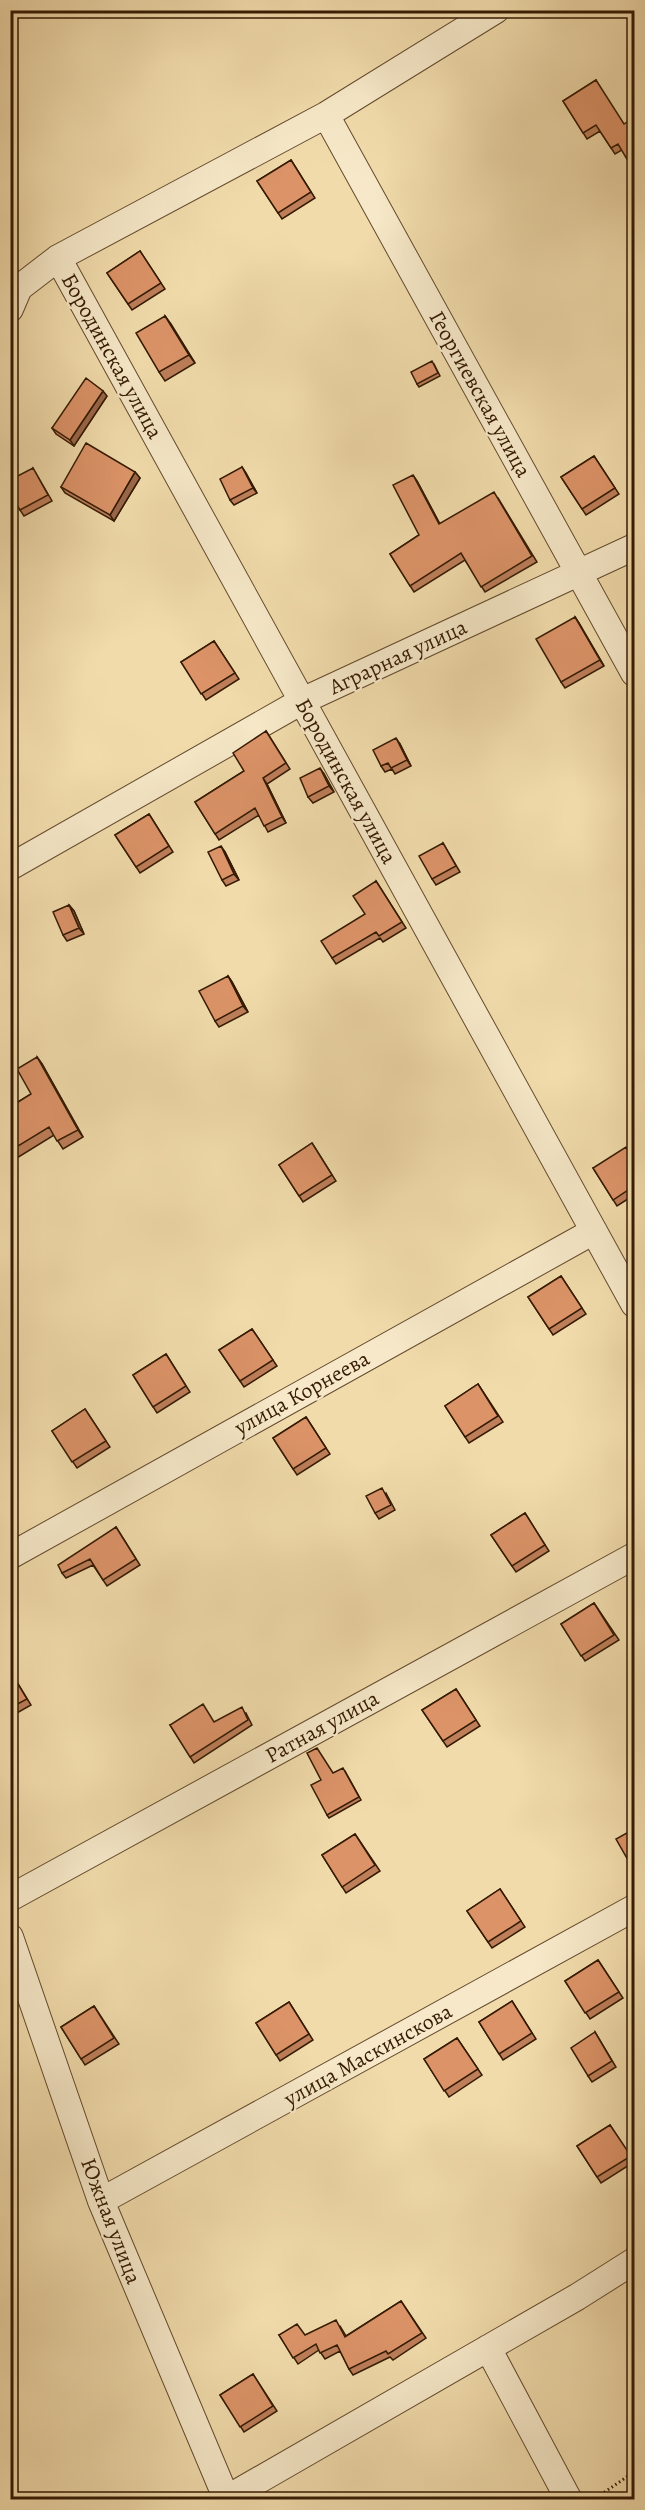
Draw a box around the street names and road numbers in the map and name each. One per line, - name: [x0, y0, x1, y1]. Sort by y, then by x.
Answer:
- street label: Бородинская улица: [54, 268, 170, 445]
- street label: Георгиевская улица: [422, 305, 539, 484]
- street label: Аграрная улица: [323, 612, 473, 702]
- street label: Бородинская улица: [288, 693, 404, 870]
- street label: улица Корнеева: [228, 1343, 376, 1443]
- street label: Ратная улица: [260, 1683, 385, 1771]
- street label: улица Маскинскова: [278, 1996, 458, 2114]
- street label: Южная улица: [73, 2154, 149, 2289]

